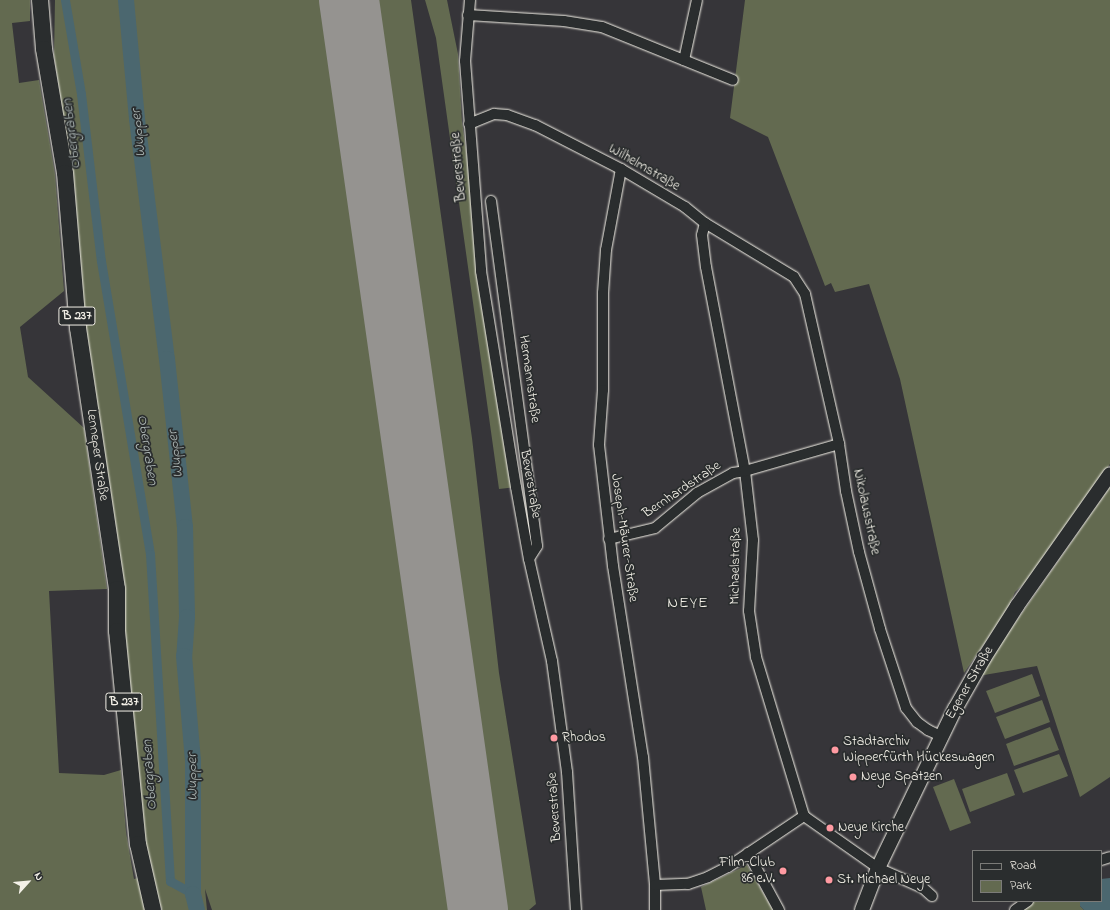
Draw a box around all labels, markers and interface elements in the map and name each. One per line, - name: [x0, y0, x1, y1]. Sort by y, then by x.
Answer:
- water label: Obergraben: [59, 98, 85, 170]
- water label: Wupper: [128, 108, 150, 158]
- street label: Beverstraße: [448, 132, 470, 202]
- street label: Wilhelmstraße: [605, 141, 683, 195]
- road number: B 237: [58, 305, 96, 327]
- street label: Hermannstraße: [515, 334, 543, 424]
- street label: Lenneper Straße: [82, 408, 112, 502]
- water label: Obergraben: [133, 414, 161, 486]
- water label: Wupper: [164, 429, 188, 479]
- street label: Beverstraße: [516, 448, 544, 520]
- street label: Bernhardstraße: [640, 458, 724, 522]
- street label: Nikolausstraße: [849, 468, 883, 556]
- street label: Joseph-Mäurer-Straße: [607, 473, 641, 603]
- street label: Michaelstraße: [727, 527, 745, 605]
- district label: NEYE: [667, 593, 709, 613]
- street label: Egener Straße: [942, 644, 998, 722]
- road number: B 237: [105, 691, 143, 713]
- place label: Rhodos: [562, 730, 606, 746]
- marker: Rhodos: [549, 733, 559, 743]
- place label: Stadtarchiv Wipperfürth Hückeswagen: [843, 734, 995, 766]
- water label: Obergraben: [139, 739, 161, 811]
- marker: Stadtarchiv Wipperfürth Hückeswagen: [830, 745, 840, 755]
- water label: Wupper: [184, 753, 202, 801]
- place label: Neye Spatzen: [861, 769, 942, 785]
- street label: Beverstraße: [544, 772, 566, 842]
- marker: Neye Spatzen: [848, 772, 858, 782]
- place label: Neye Kirche: [838, 820, 904, 836]
- marker: Neye Kirche: [825, 823, 835, 833]
- legend: [972, 850, 1102, 902]
- place label: Film-Club 86 e.V.: [720, 855, 775, 888]
- text: Road: [1010, 857, 1036, 875]
- north arrow: [8, 862, 48, 902]
- marker: Film-Club 86 e.V.: [778, 866, 788, 876]
- text: N: [30, 870, 48, 883]
- place label: St. Michael Neye: [837, 872, 930, 888]
- marker: St. Michael Neye: [824, 875, 834, 885]
- text: Park: [1010, 877, 1032, 895]

